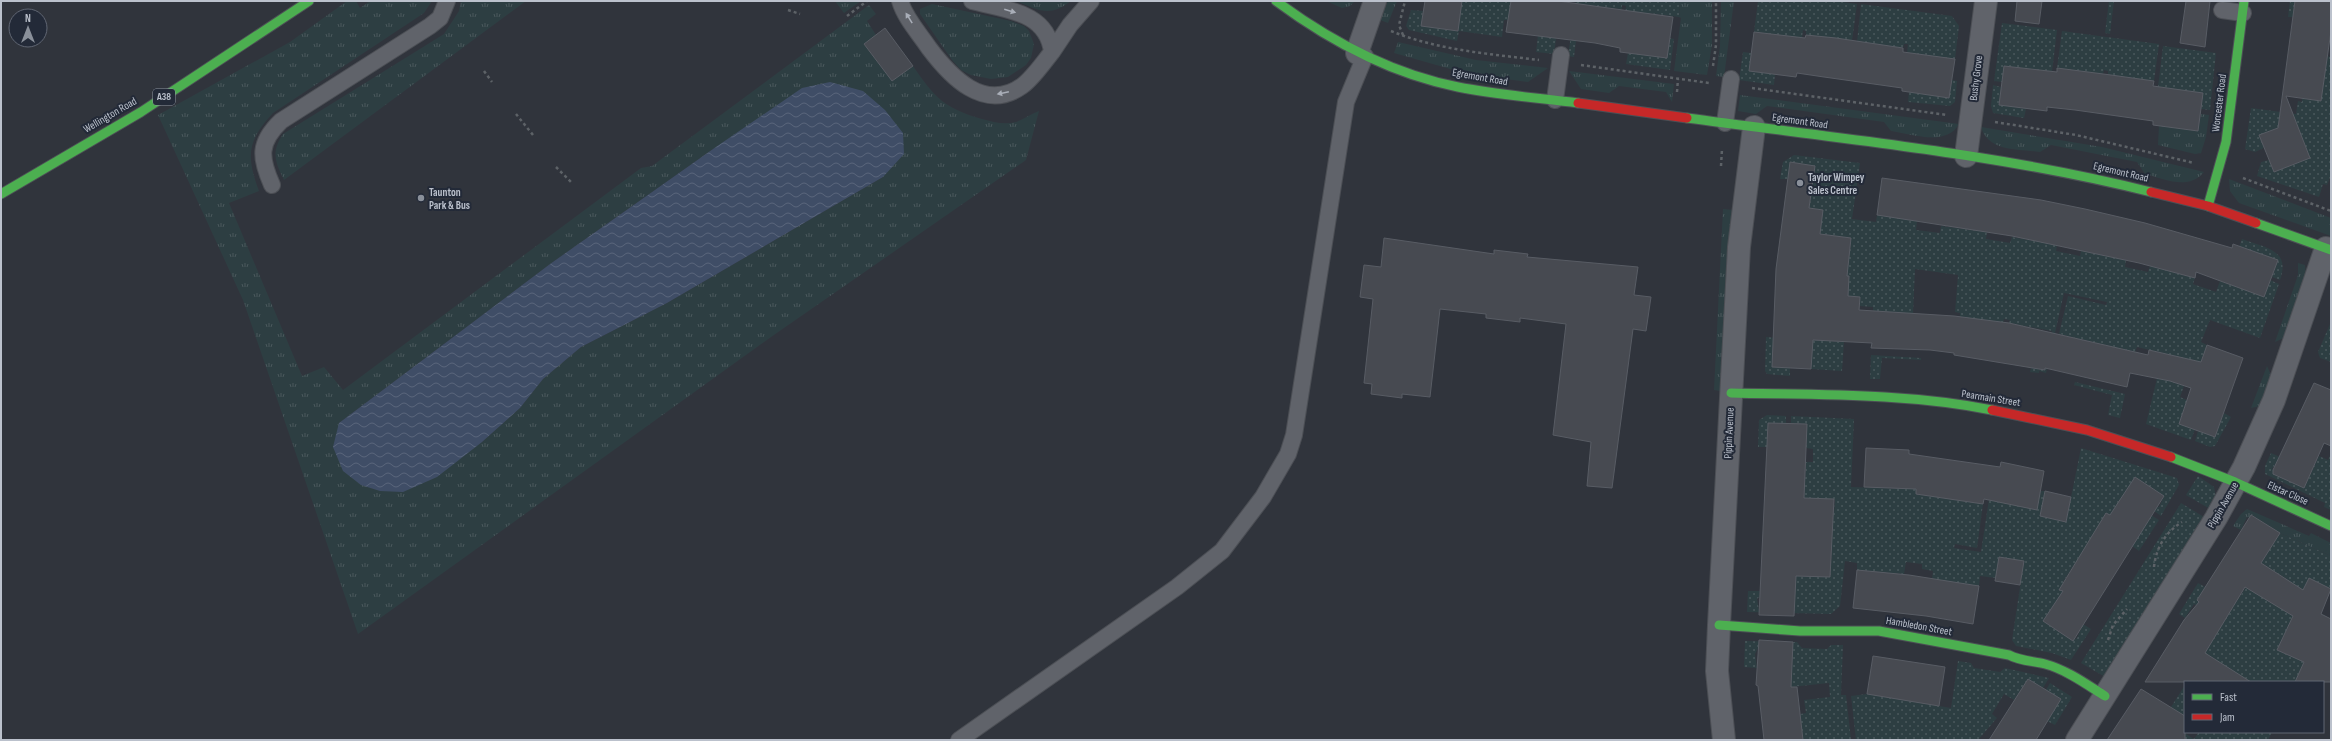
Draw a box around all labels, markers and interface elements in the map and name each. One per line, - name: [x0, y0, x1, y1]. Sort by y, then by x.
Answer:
- north arrow: [8, 8, 48, 48]
- one-way arrow: [1004, 8, 1016, 14]
- text: N: [25, 12, 31, 25]
- one-way arrow: [905, 12, 912, 24]
- street label: Bushy Grove: [1967, 55, 1985, 101]
- street label: Egremont Road: [1451, 66, 1509, 88]
- street label: Worcester Road: [2209, 73, 2229, 133]
- road number: A38: [153, 89, 175, 105]
- one-way arrow: [997, 91, 1010, 97]
- street label: Wellington Road: [81, 94, 139, 135]
- street label: Egremont Road: [1771, 111, 1829, 131]
- street label: Egremont Road: [2092, 159, 2150, 185]
- place label: Taylor Wimpey Sales Centre: [1808, 171, 1865, 197]
- marker: Taylor Wimpey Sales Centre: [1795, 178, 1805, 188]
- place label: Taunton Park & Bus: [429, 186, 470, 212]
- marker: Taunton Park & Bus: [416, 193, 426, 203]
- street label: Pearmain Street: [1961, 387, 2022, 409]
- street label: Pippin Avenue: [1721, 407, 1737, 459]
- street label: Elstar Close: [2266, 478, 2310, 508]
- street label: Pippin Avenue: [2205, 480, 2241, 530]
- street label: Hambledon Street: [1885, 614, 1954, 638]
- legend: [2184, 681, 2324, 733]
- text: Fast: [2220, 690, 2237, 705]
- text: Jam: [2219, 710, 2235, 725]

